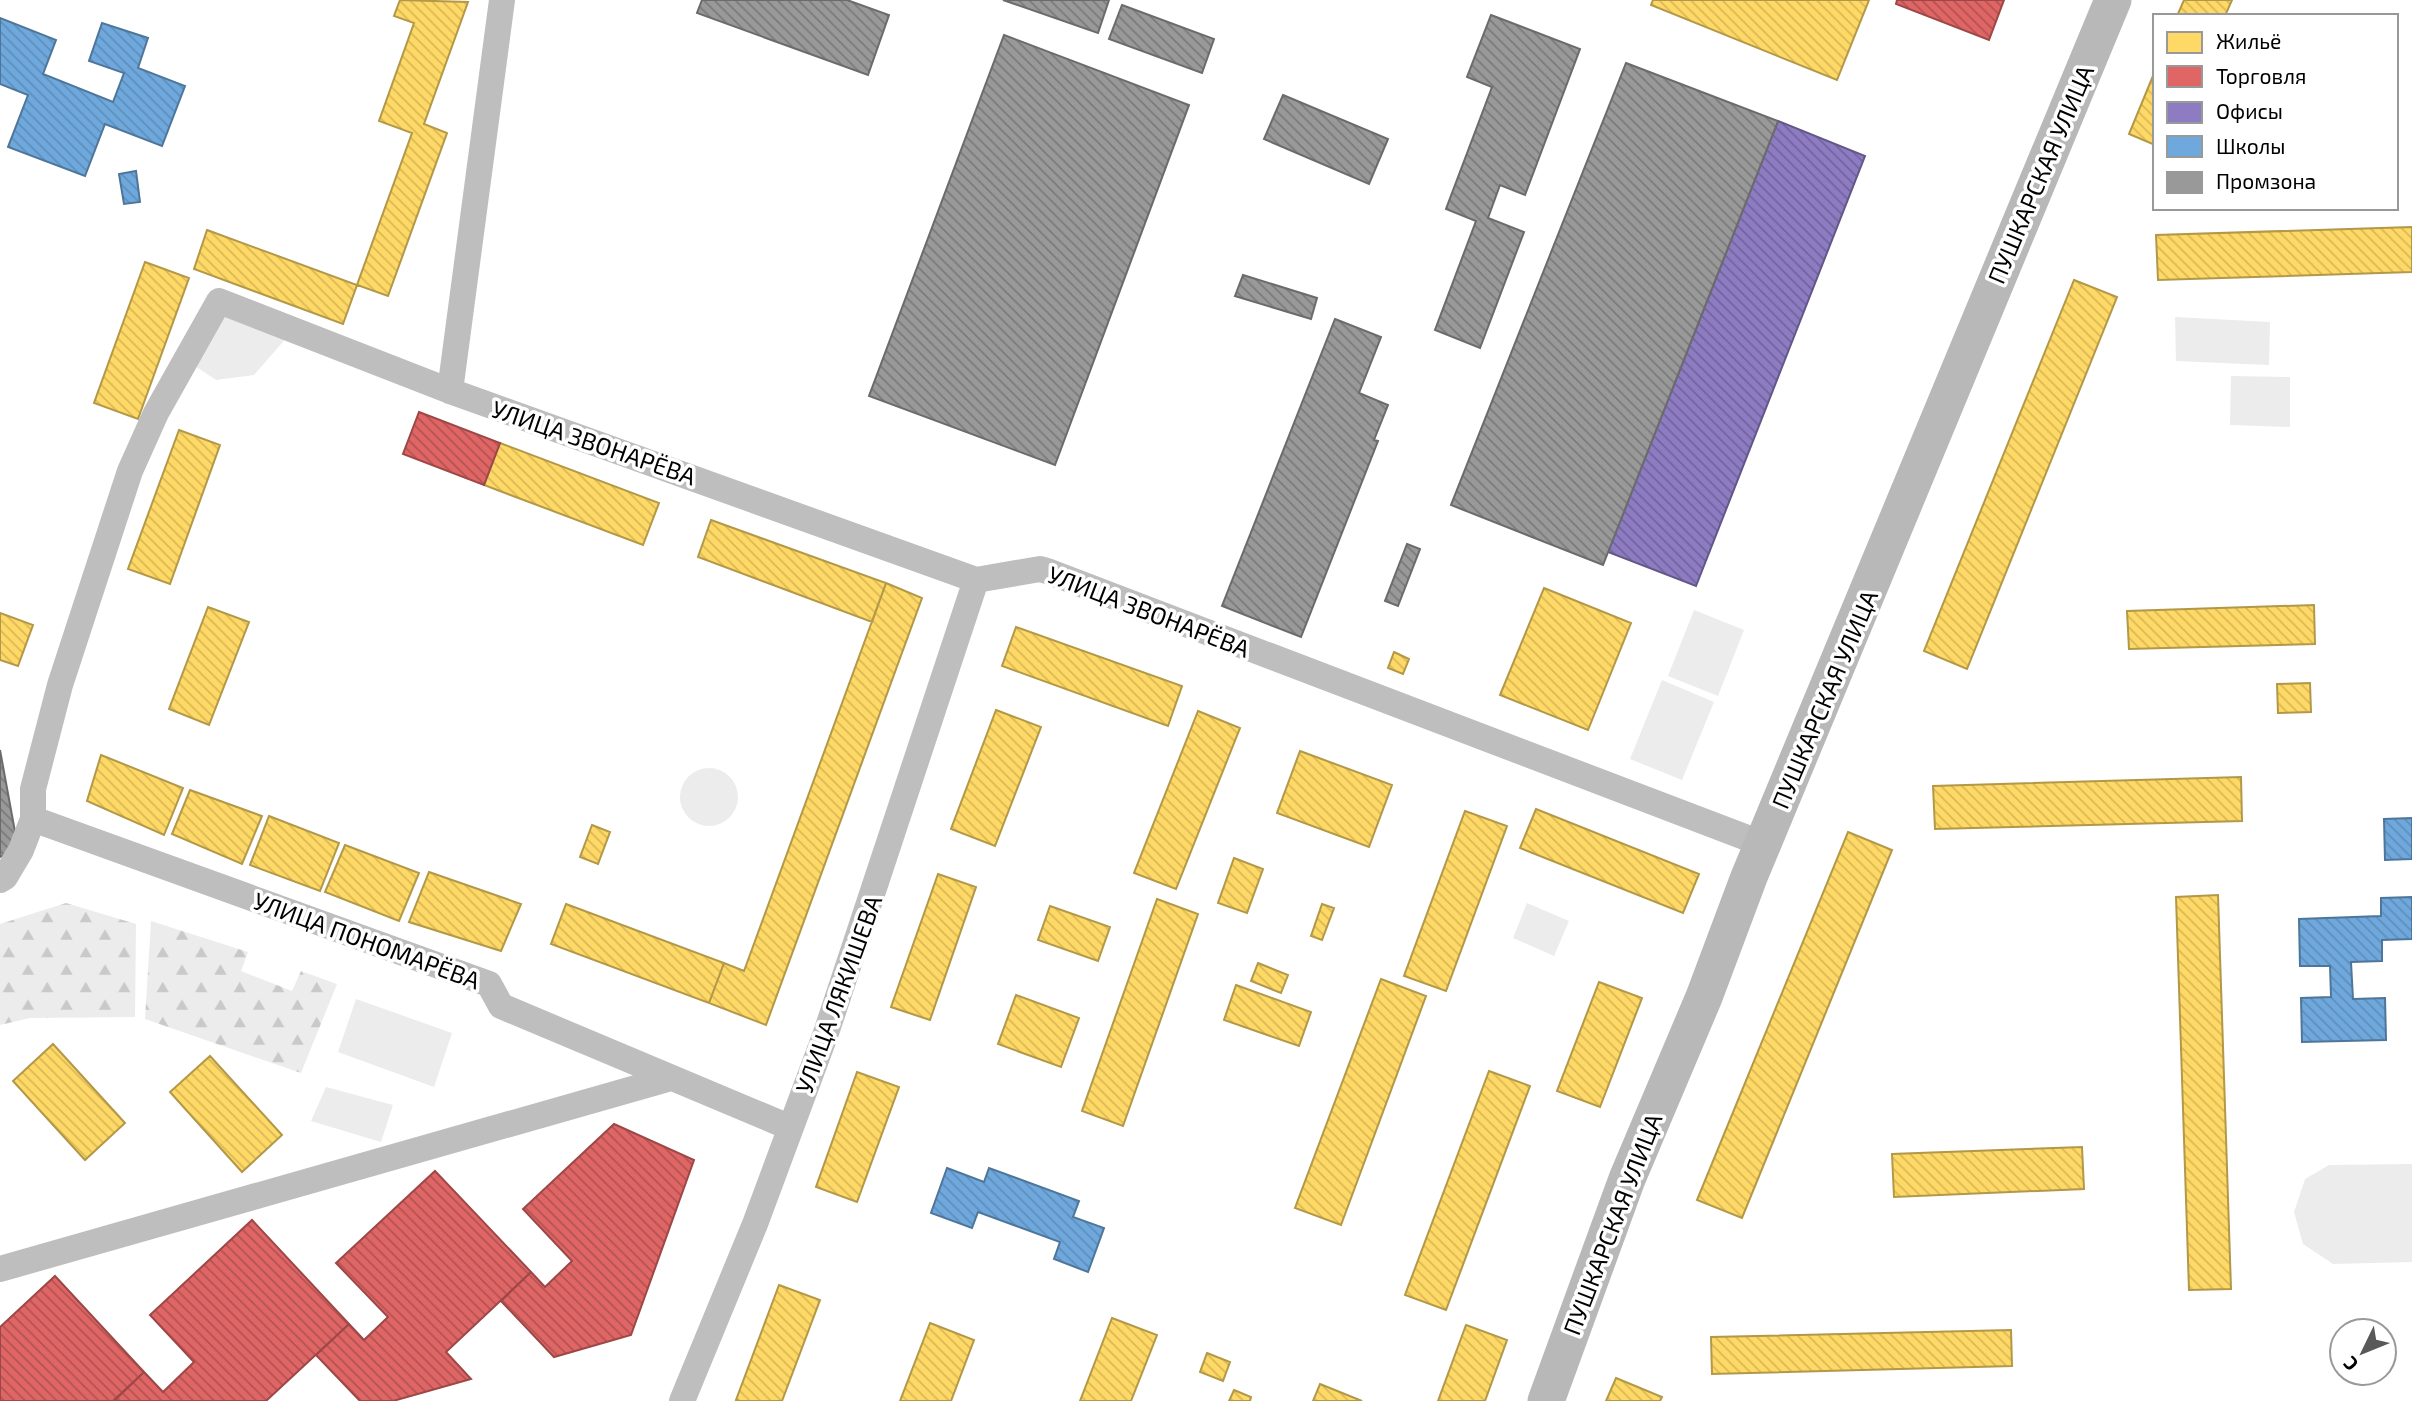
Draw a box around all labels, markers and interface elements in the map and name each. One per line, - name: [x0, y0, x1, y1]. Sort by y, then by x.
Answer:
- legend: [2153, 14, 2398, 210]
- text: Жильё: [2216, 28, 2281, 53]
- street label: ПУШКАРСКАЯ УЛИЦА: [1981, 60, 2099, 288]
- text: Торговля: [2216, 63, 2306, 88]
- text: Офисы: [2216, 98, 2283, 123]
- text: Школы: [2216, 133, 2285, 158]
- text: Промзона: [2216, 168, 2316, 193]
- street label: УЛИЦА ЗВОНАРЁВА: [488, 393, 700, 491]
- street label: УЛИЦА ЗВОНАРЁВА: [1044, 559, 1254, 663]
- street label: ПУШКАРСКАЯ УЛИЦА: [1765, 585, 1883, 813]
- street label: УЛИЦА ПОНОМАРЁВА: [250, 885, 484, 995]
- street label: УЛИЦА ЛЯКИШЕВА: [789, 891, 887, 1097]
- street label: ПУШКАРСКАЯ УЛИЦА: [1556, 1109, 1668, 1339]
- north arrow: [2328, 1317, 2398, 1387]
- text: С: [2338, 1352, 2362, 1376]

